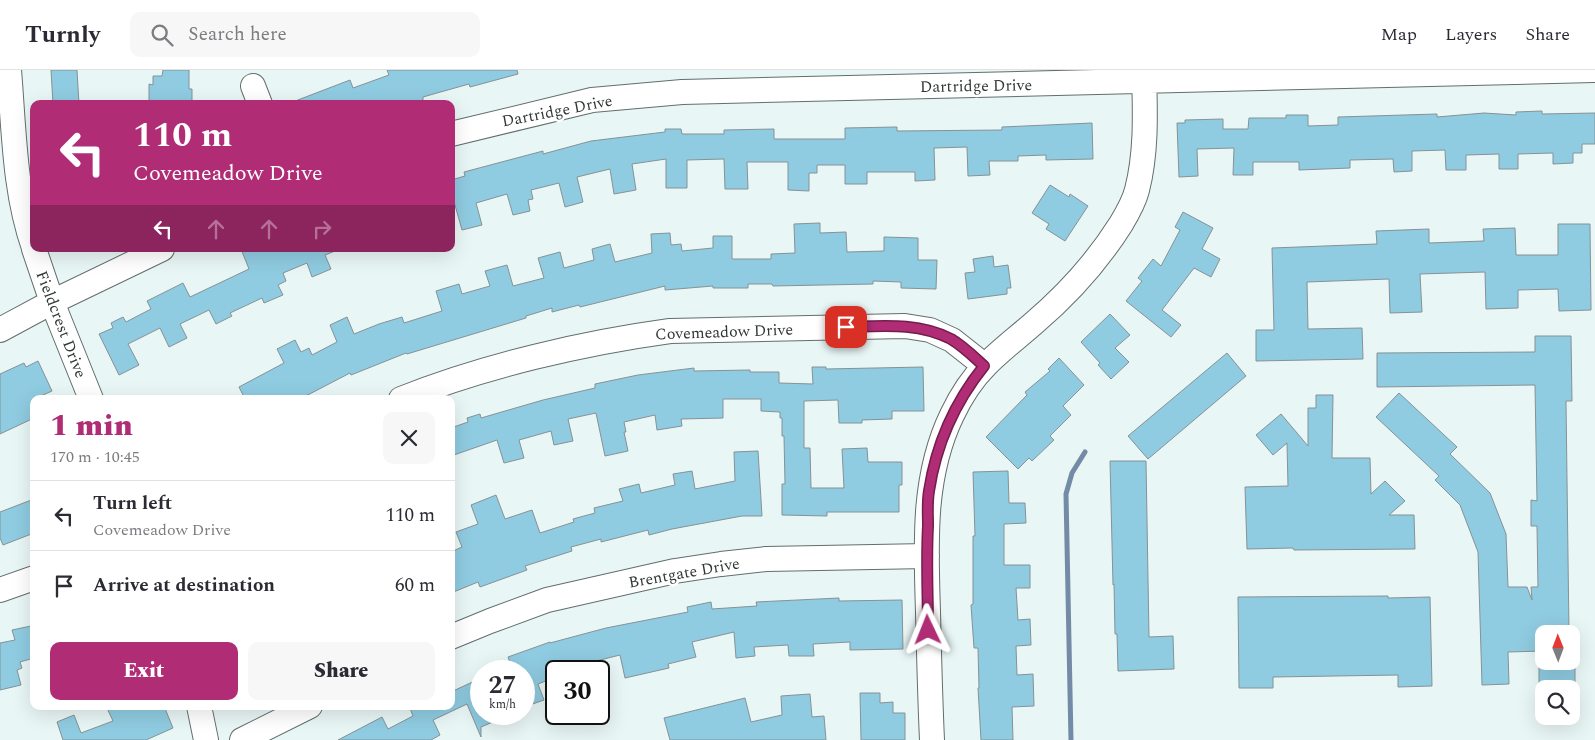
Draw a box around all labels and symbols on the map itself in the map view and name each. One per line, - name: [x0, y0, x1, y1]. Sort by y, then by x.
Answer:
- street label: Dartridge Drive: [920, 73, 1032, 99]
- street label: Dartridge Drive: [500, 88, 615, 133]
- street label: Fieldcrest Drive: [30, 267, 93, 382]
- pin: [825, 306, 867, 348]
- street label: Covemeadow Drive: [655, 318, 793, 346]
- street label: Brentgate Drive: [627, 551, 742, 595]
- position arrow: [901, 603, 953, 655]
- north arrow: [1535, 625, 1580, 670]
- speed limit sign: 30: [545, 660, 610, 725]

